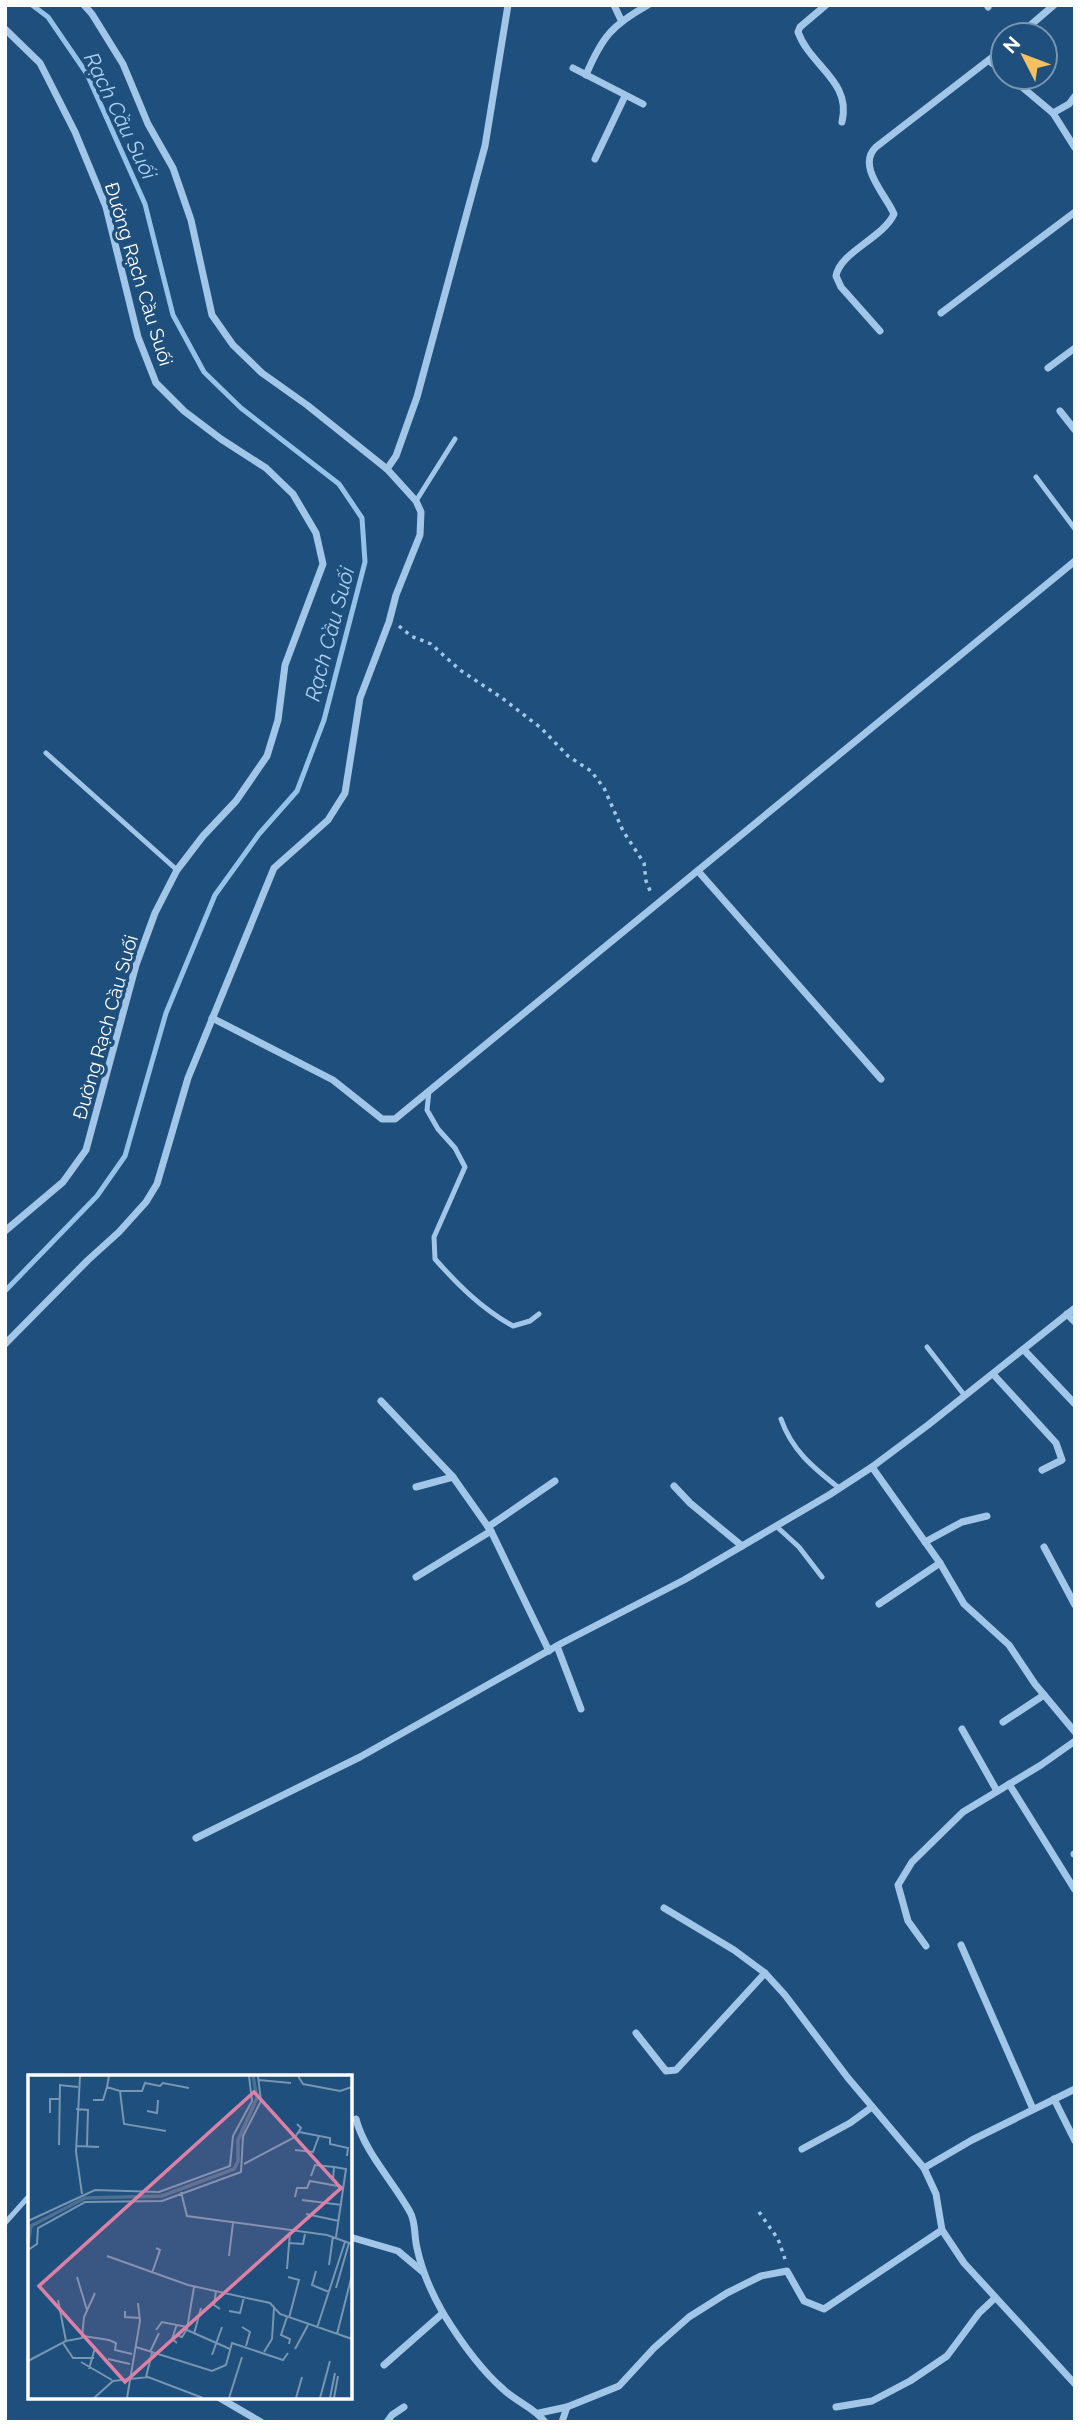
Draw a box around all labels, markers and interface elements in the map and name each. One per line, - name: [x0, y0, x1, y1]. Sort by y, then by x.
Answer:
- north arrow: [989, 21, 1059, 91]
- text: N: [998, 32, 1024, 57]
- water label: Rạch Cầu Suối: [79, 48, 162, 184]
- street label: Đường Rạch Cầu Suối: [101, 180, 177, 368]
- water label: Rạch Cầu Suối: [300, 564, 360, 704]
- street label: Đường Rạch Cầu Suối: [68, 932, 142, 1122]
- inset map: [28, 2075, 352, 2399]

